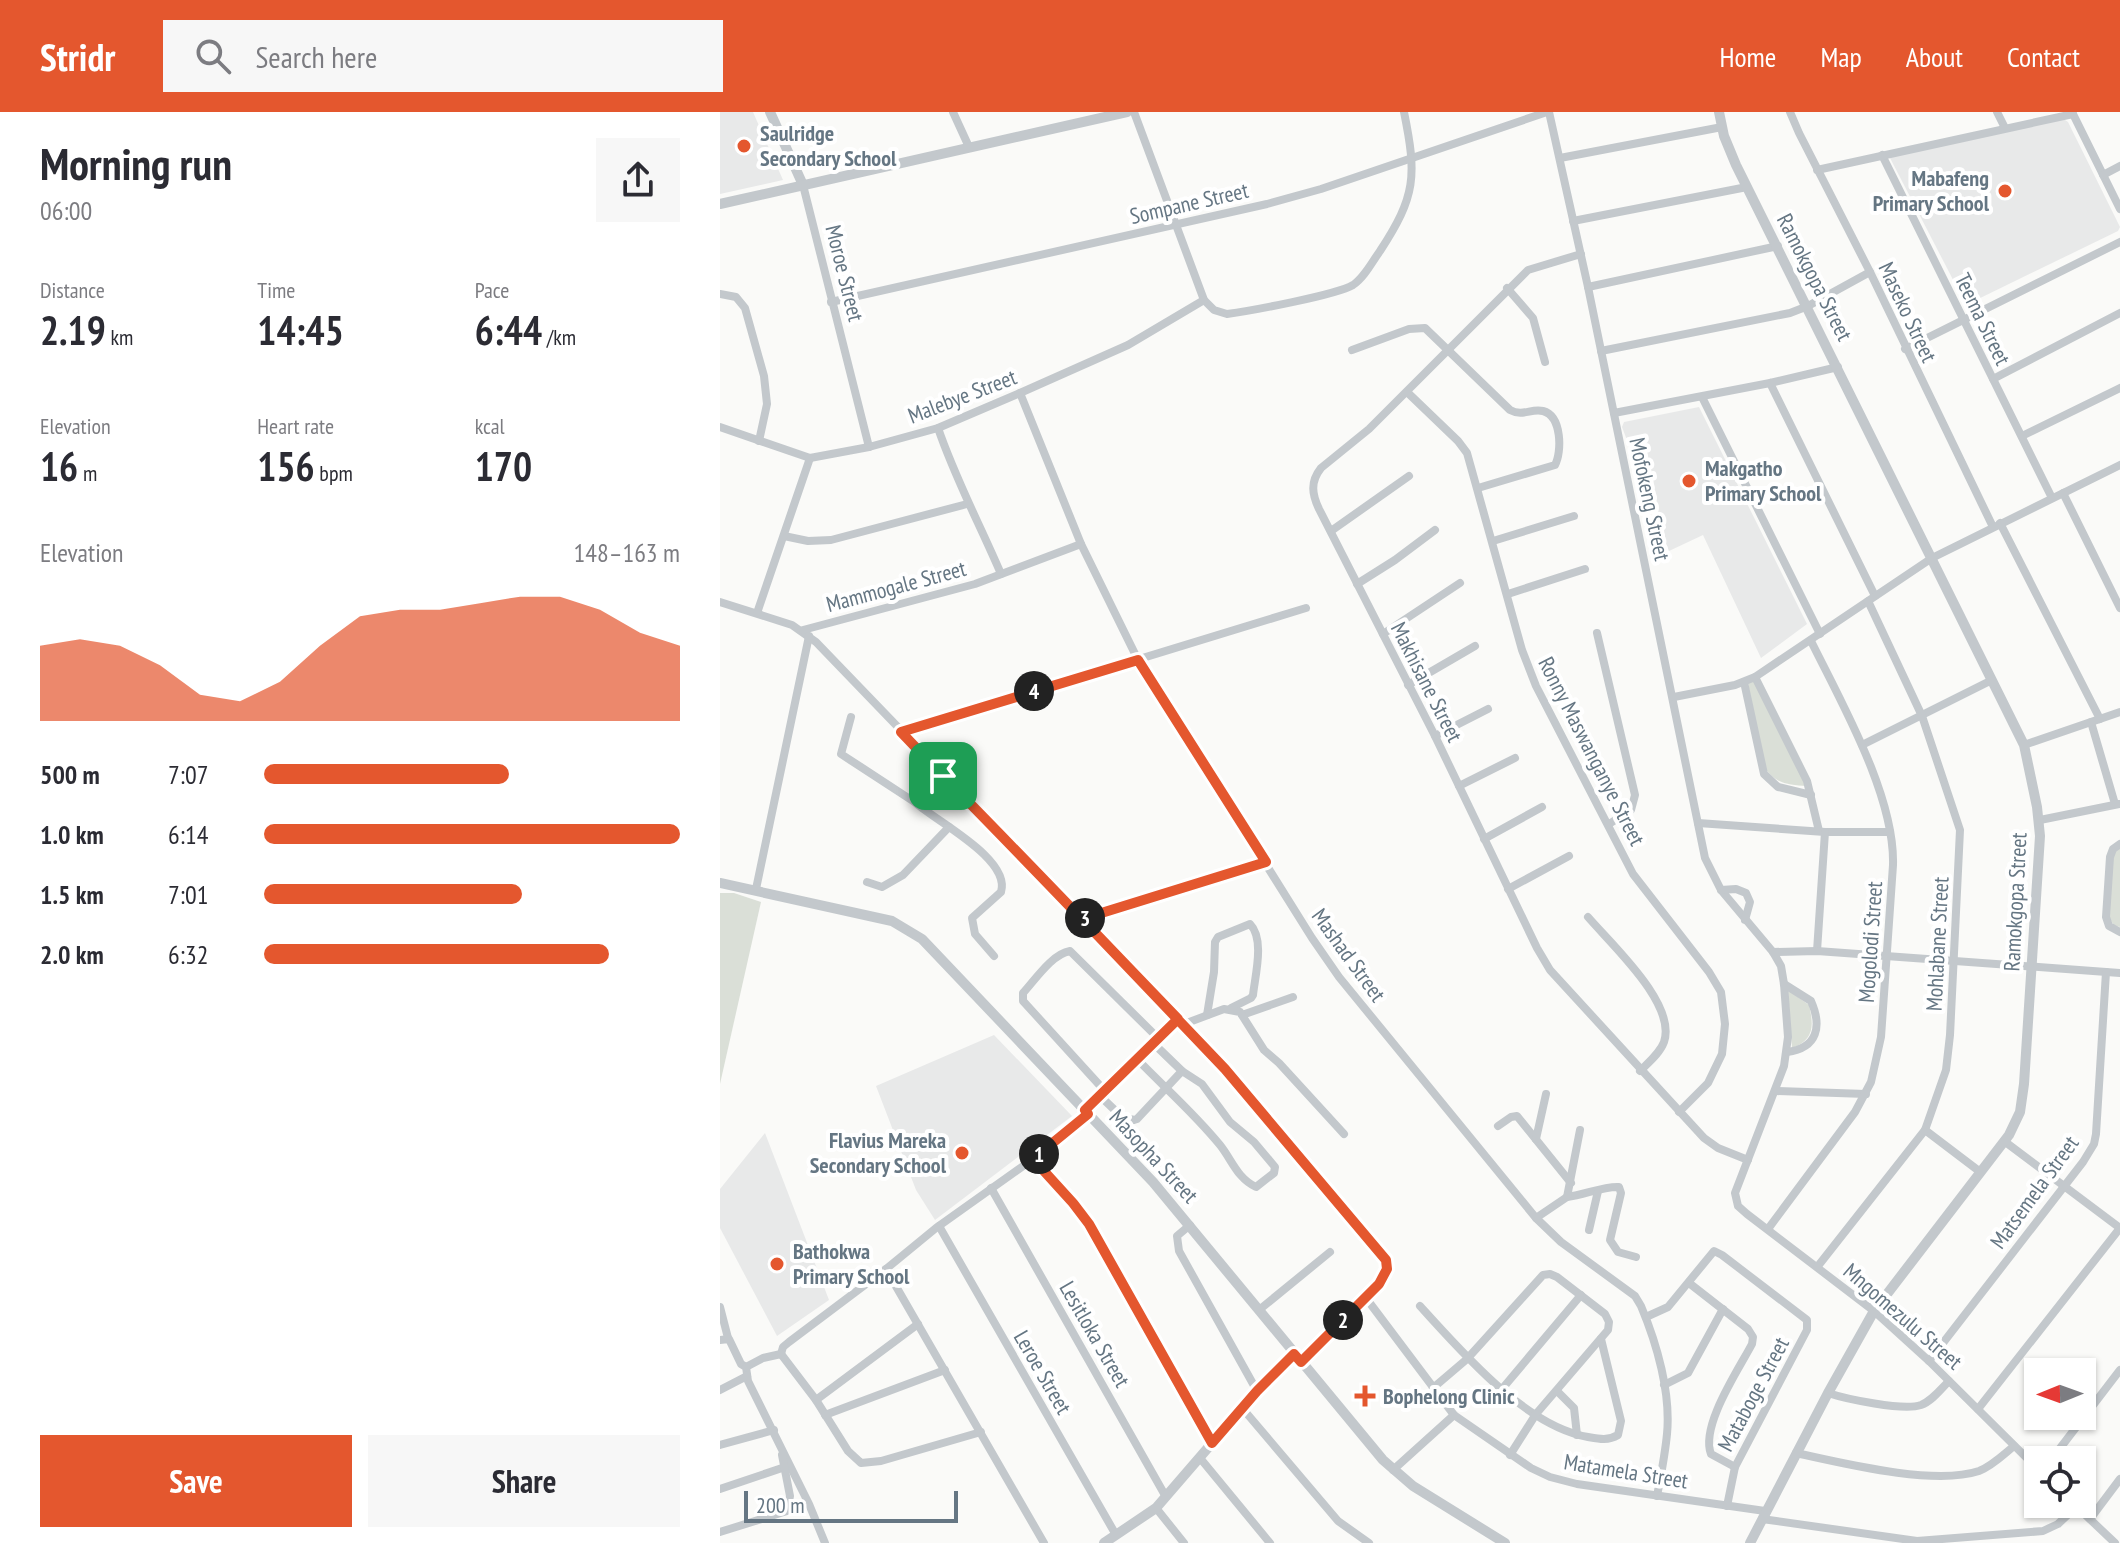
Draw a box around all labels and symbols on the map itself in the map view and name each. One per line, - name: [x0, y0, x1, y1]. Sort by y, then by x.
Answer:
- place label: Saulridge Secondary School: [760, 119, 897, 172]
- marker: Saulridge Secondary School: [735, 137, 753, 155]
- place label: Mabafeng Primary School: [1873, 164, 1990, 217]
- street label: Sompane Street: [1127, 176, 1251, 230]
- marker: Mabafeng Primary School: [1996, 182, 2014, 200]
- street label: Ramokgopa Street: [1771, 209, 1859, 345]
- street label: Moroe Street: [820, 222, 870, 324]
- street label: Maseko Street: [1873, 257, 1943, 367]
- street label: Teema Street: [1949, 268, 2017, 370]
- street label: Malebye Street: [904, 363, 1020, 429]
- street label: Mofokeng Street: [1623, 435, 1677, 563]
- place label: Makgatho Primary School: [1705, 454, 1822, 507]
- marker: Makgatho Primary School: [1680, 472, 1698, 490]
- street label: Mammogale Street: [823, 554, 969, 618]
- street label: Makhisane Street: [1385, 617, 1469, 747]
- street label: Ronny Maswanganye Street: [1532, 652, 1652, 850]
- pin: 4: [1014, 671, 1054, 711]
- pin: [909, 742, 977, 810]
- street label: Ramokgopa Street: [1997, 832, 2033, 972]
- street label: Mohlabane Street: [1920, 876, 1954, 1012]
- street label: Mogolodi Street: [1852, 880, 1888, 1004]
- pin: 3: [1065, 898, 1105, 938]
- street label: Mashad Street: [1306, 903, 1392, 1007]
- street label: Masopha Street: [1104, 1103, 1204, 1209]
- place label: Flavius Mareka Secondary School: [810, 1126, 947, 1179]
- street label: Matsemela Street: [1984, 1130, 2084, 1254]
- pin: 1: [1019, 1134, 1059, 1174]
- marker: Flavius Mareka Secondary School: [953, 1144, 971, 1162]
- place label: Bathokwa Primary School: [793, 1237, 910, 1290]
- marker: Bathokwa Primary School: [768, 1255, 786, 1273]
- street label: Mngomezulu Street: [1838, 1257, 1968, 1375]
- street label: Lesitloka Street: [1053, 1276, 1137, 1392]
- pin: 2: [1323, 1300, 1363, 1340]
- street label: Leroe Street: [1008, 1325, 1078, 1419]
- street label: Mataboge Street: [1711, 1332, 1795, 1456]
- north arrow: [2024, 1358, 2096, 1430]
- place label: Bophelong Clinic: [1383, 1382, 1515, 1410]
- marker: Bophelong Clinic: [1354, 1385, 1376, 1407]
- street label: Matamela Street: [1562, 1447, 1690, 1495]
- scale bar: [744, 1487, 958, 1523]

